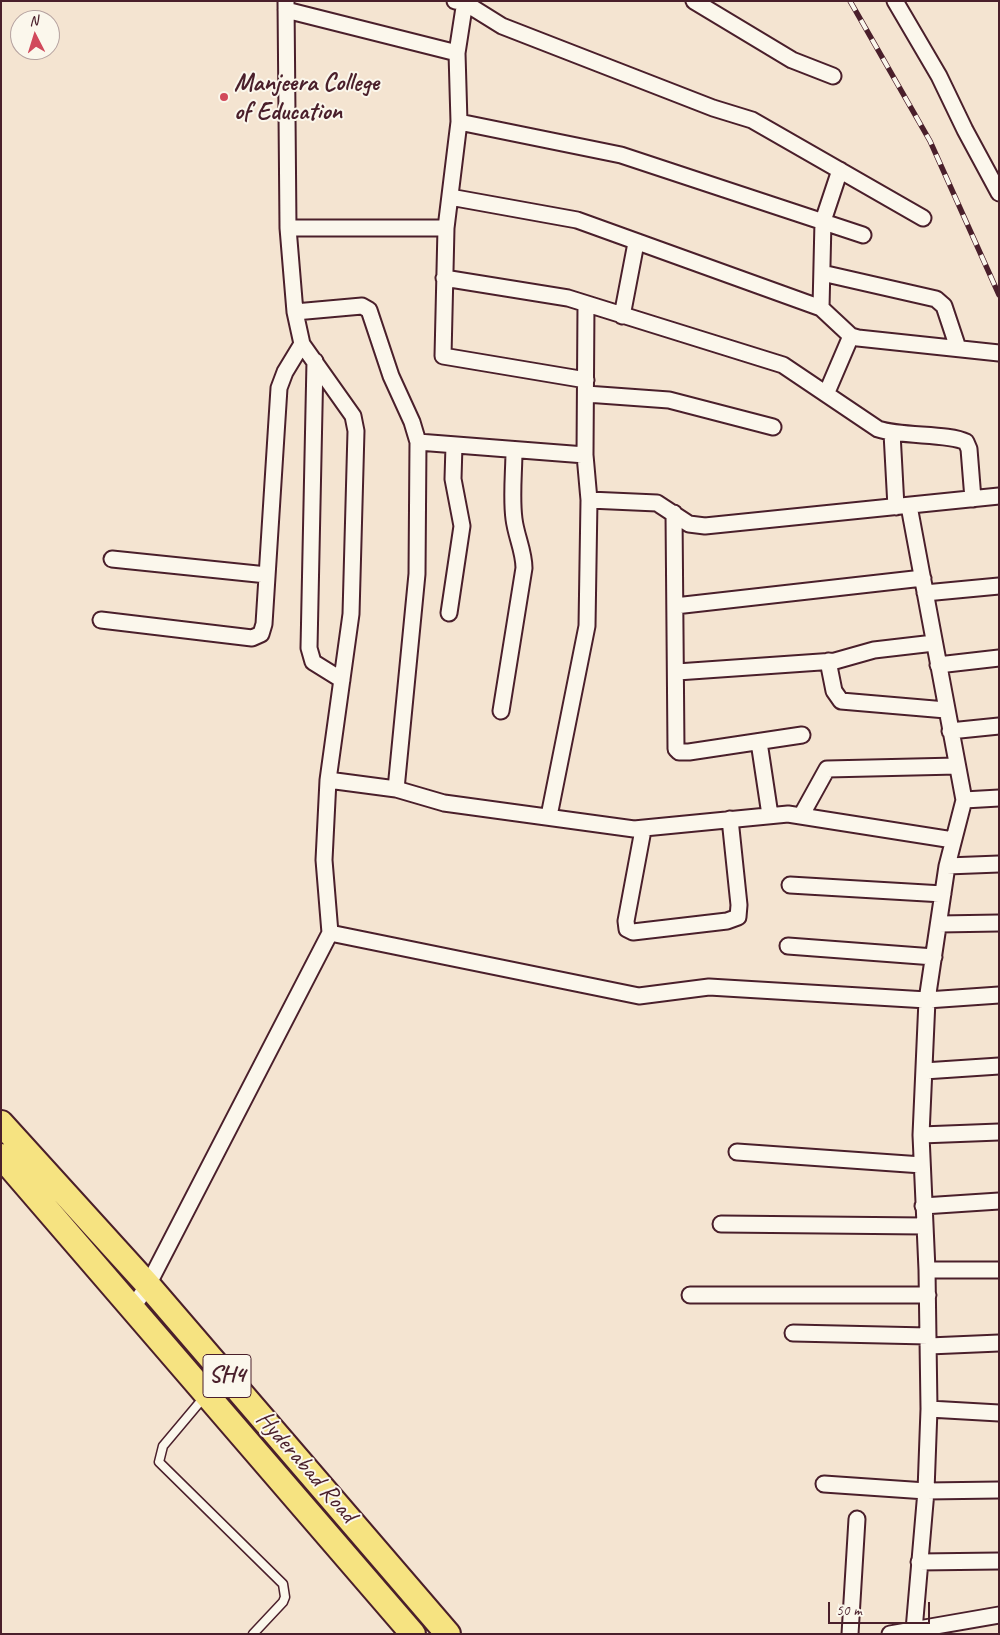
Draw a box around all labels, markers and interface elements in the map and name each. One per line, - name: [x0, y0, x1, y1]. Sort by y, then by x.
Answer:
- north arrow: [10, 10, 60, 60]
- text: N: [29, 12, 39, 29]
- place label: Manjeera College of Education: [234, 68, 379, 127]
- marker: Manjeera College of Education: [218, 91, 230, 103]
- road number: SH4: [203, 1354, 251, 1398]
- street label: Hyderabad Road: [249, 1405, 363, 1529]
- scale bar: [830, 1592, 932, 1624]
- text: 50 m: [836, 1601, 862, 1620]

